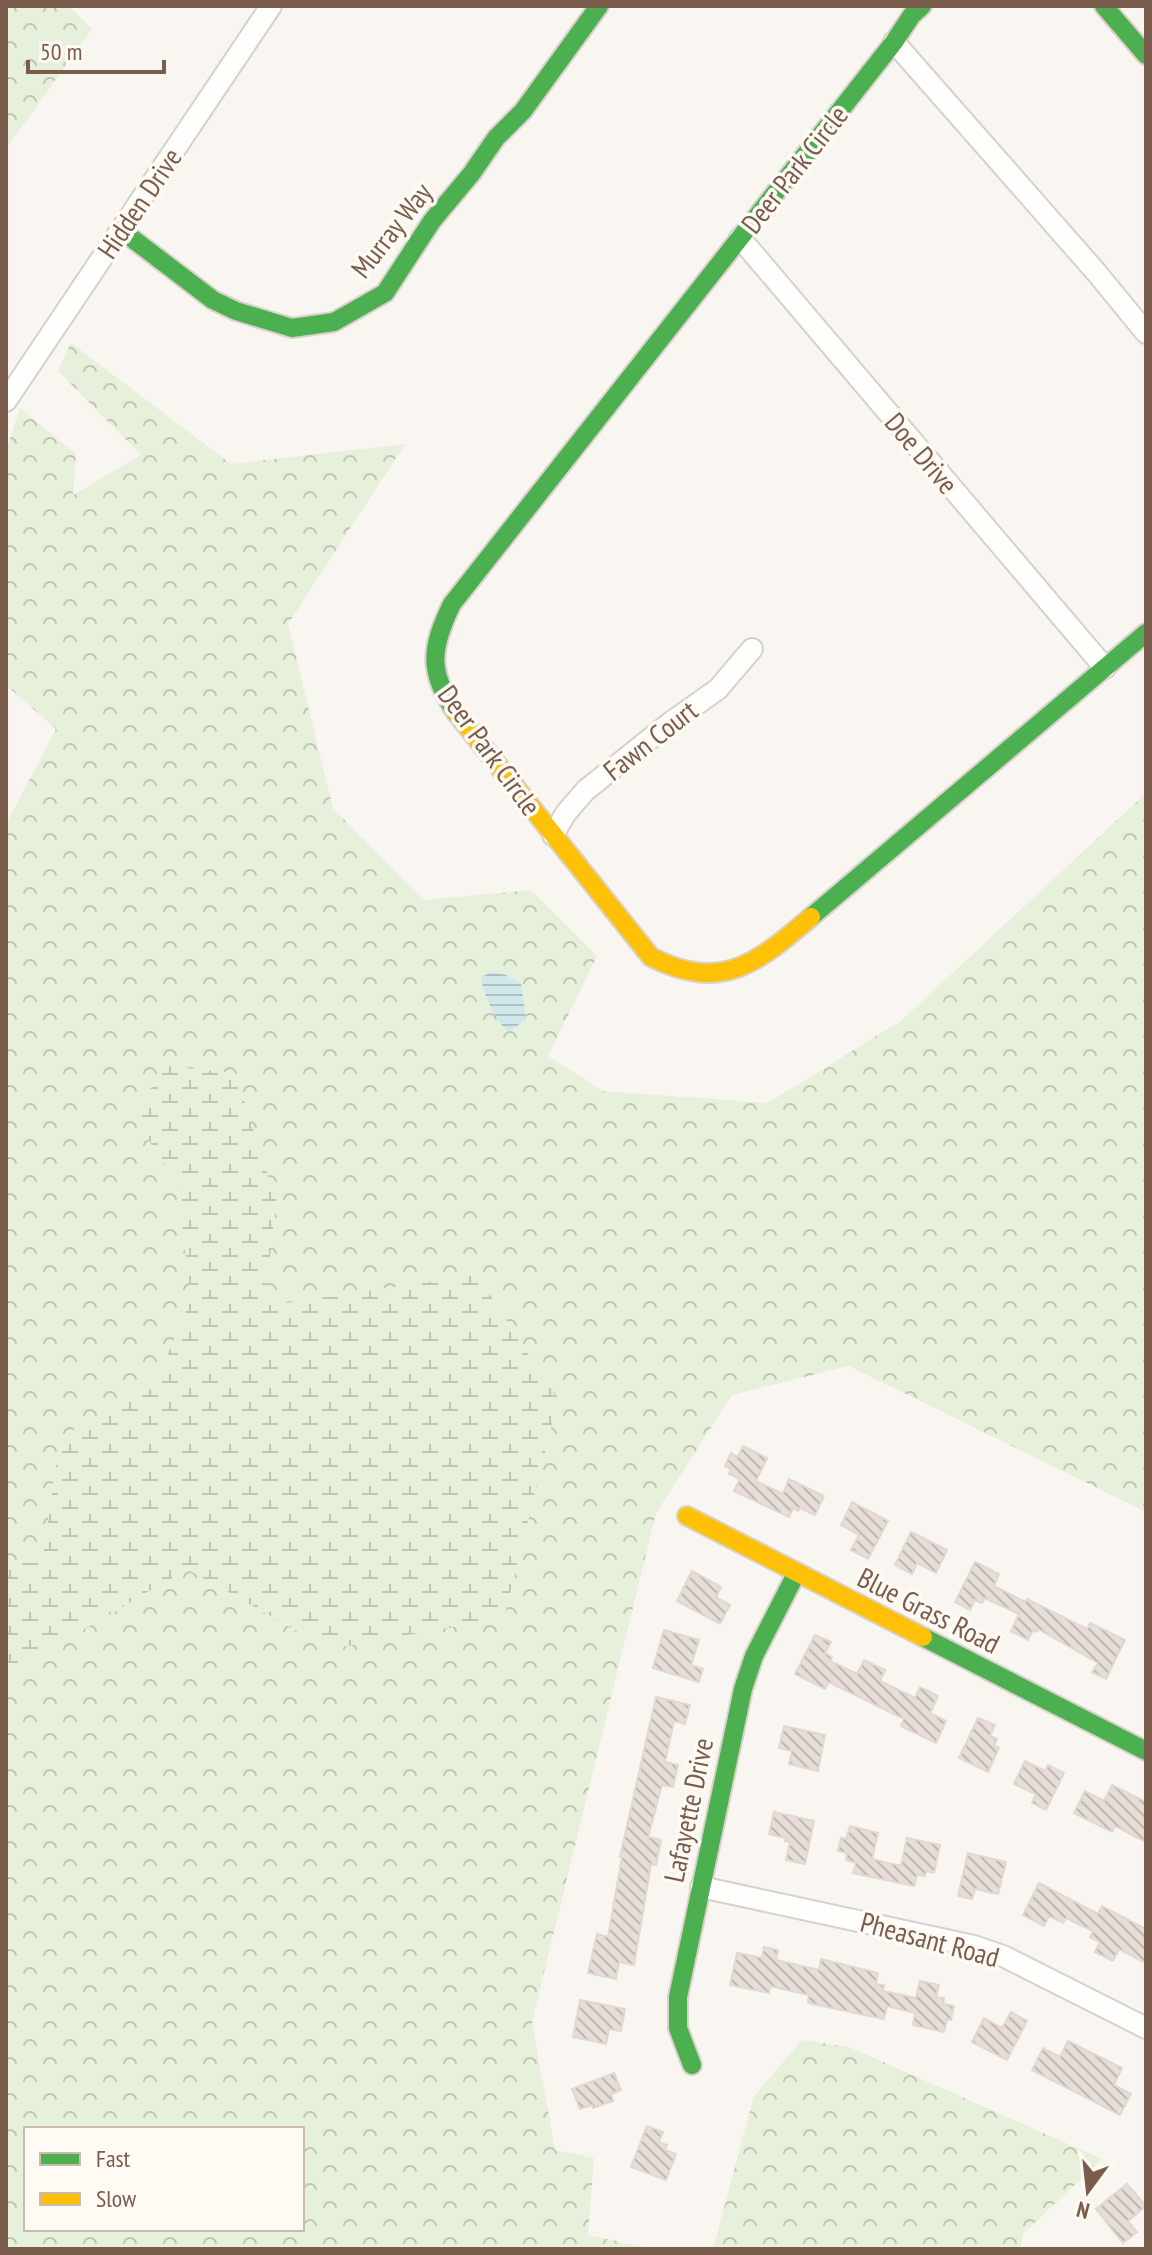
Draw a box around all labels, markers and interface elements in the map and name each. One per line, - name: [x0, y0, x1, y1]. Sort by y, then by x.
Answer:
- scale bar: [28, 24, 164, 74]
- text: 50 m: [40, 36, 82, 67]
- street label: Deer Park Circle: [732, 97, 856, 241]
- street label: Hidden Drive: [88, 140, 190, 266]
- street label: Murray Way: [342, 174, 440, 285]
- street label: Doe Drive: [877, 405, 967, 501]
- street label: Deer Park Circle: [430, 677, 550, 823]
- street label: Fawn Court: [595, 691, 705, 788]
- street label: Blue Grass Road: [852, 1558, 1006, 1662]
- street label: Lafayette Drive: [655, 1735, 721, 1885]
- street label: Pheasant Road: [857, 1903, 1003, 1975]
- legend: [24, 2127, 304, 2231]
- text: Fast: [96, 2143, 131, 2174]
- north arrow: [1048, 2151, 1128, 2231]
- text: Slow: [96, 2183, 137, 2214]
- text: N: [1073, 2195, 1092, 2225]

